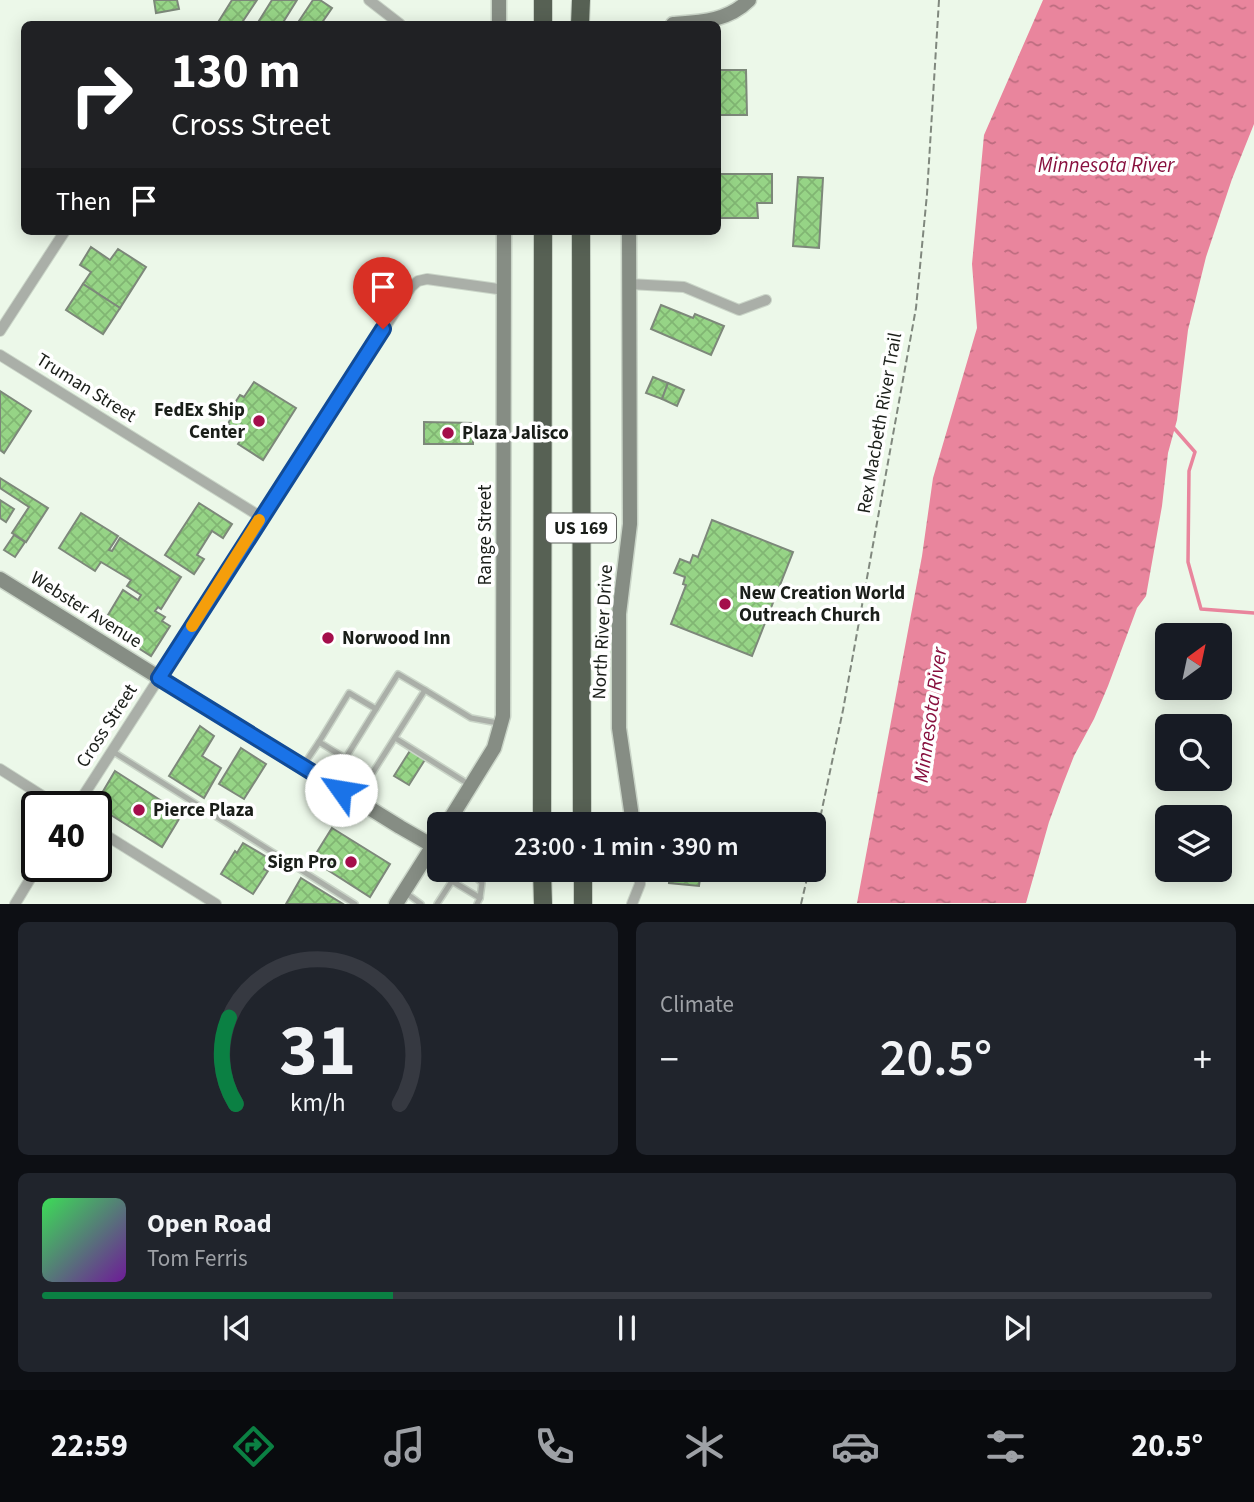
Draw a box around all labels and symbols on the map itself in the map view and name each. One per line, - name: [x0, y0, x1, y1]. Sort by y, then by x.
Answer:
- water label: Minnesota River: [1038, 150, 1175, 180]
- pin: [353, 257, 413, 329]
- street label: Rex Macbeth River Trail: [851, 330, 909, 516]
- street label: Truman Street: [31, 347, 142, 430]
- place label: FedEx Ship Center: [154, 397, 245, 446]
- marker: FedEx Ship Center: [251, 413, 267, 429]
- place label: Plaza Jalisco: [462, 420, 569, 447]
- marker: Plaza Jalisco: [440, 425, 456, 441]
- street label: Range Street: [472, 484, 499, 585]
- road number: US 169: [546, 514, 616, 542]
- street label: North River Drive: [586, 564, 620, 700]
- street label: Webster Avenue: [25, 565, 147, 655]
- place label: New Creation World Outreach Church: [739, 580, 905, 629]
- marker: New Creation World Outreach Church: [717, 596, 733, 612]
- north arrow: [1155, 623, 1232, 700]
- place label: Norwood Inn: [342, 625, 451, 652]
- marker: Norwood Inn: [320, 630, 336, 646]
- water label: Minnesota River: [906, 645, 954, 785]
- street label: Cross Street: [70, 678, 144, 773]
- position arrow: [304, 753, 378, 827]
- speed limit sign: 40: [21, 791, 112, 882]
- place label: Pierce Plaza: [153, 797, 254, 824]
- marker: Pierce Plaza: [131, 802, 147, 818]
- place label: Sign Pro: [267, 849, 337, 876]
- marker: Sign Pro: [343, 854, 359, 870]

